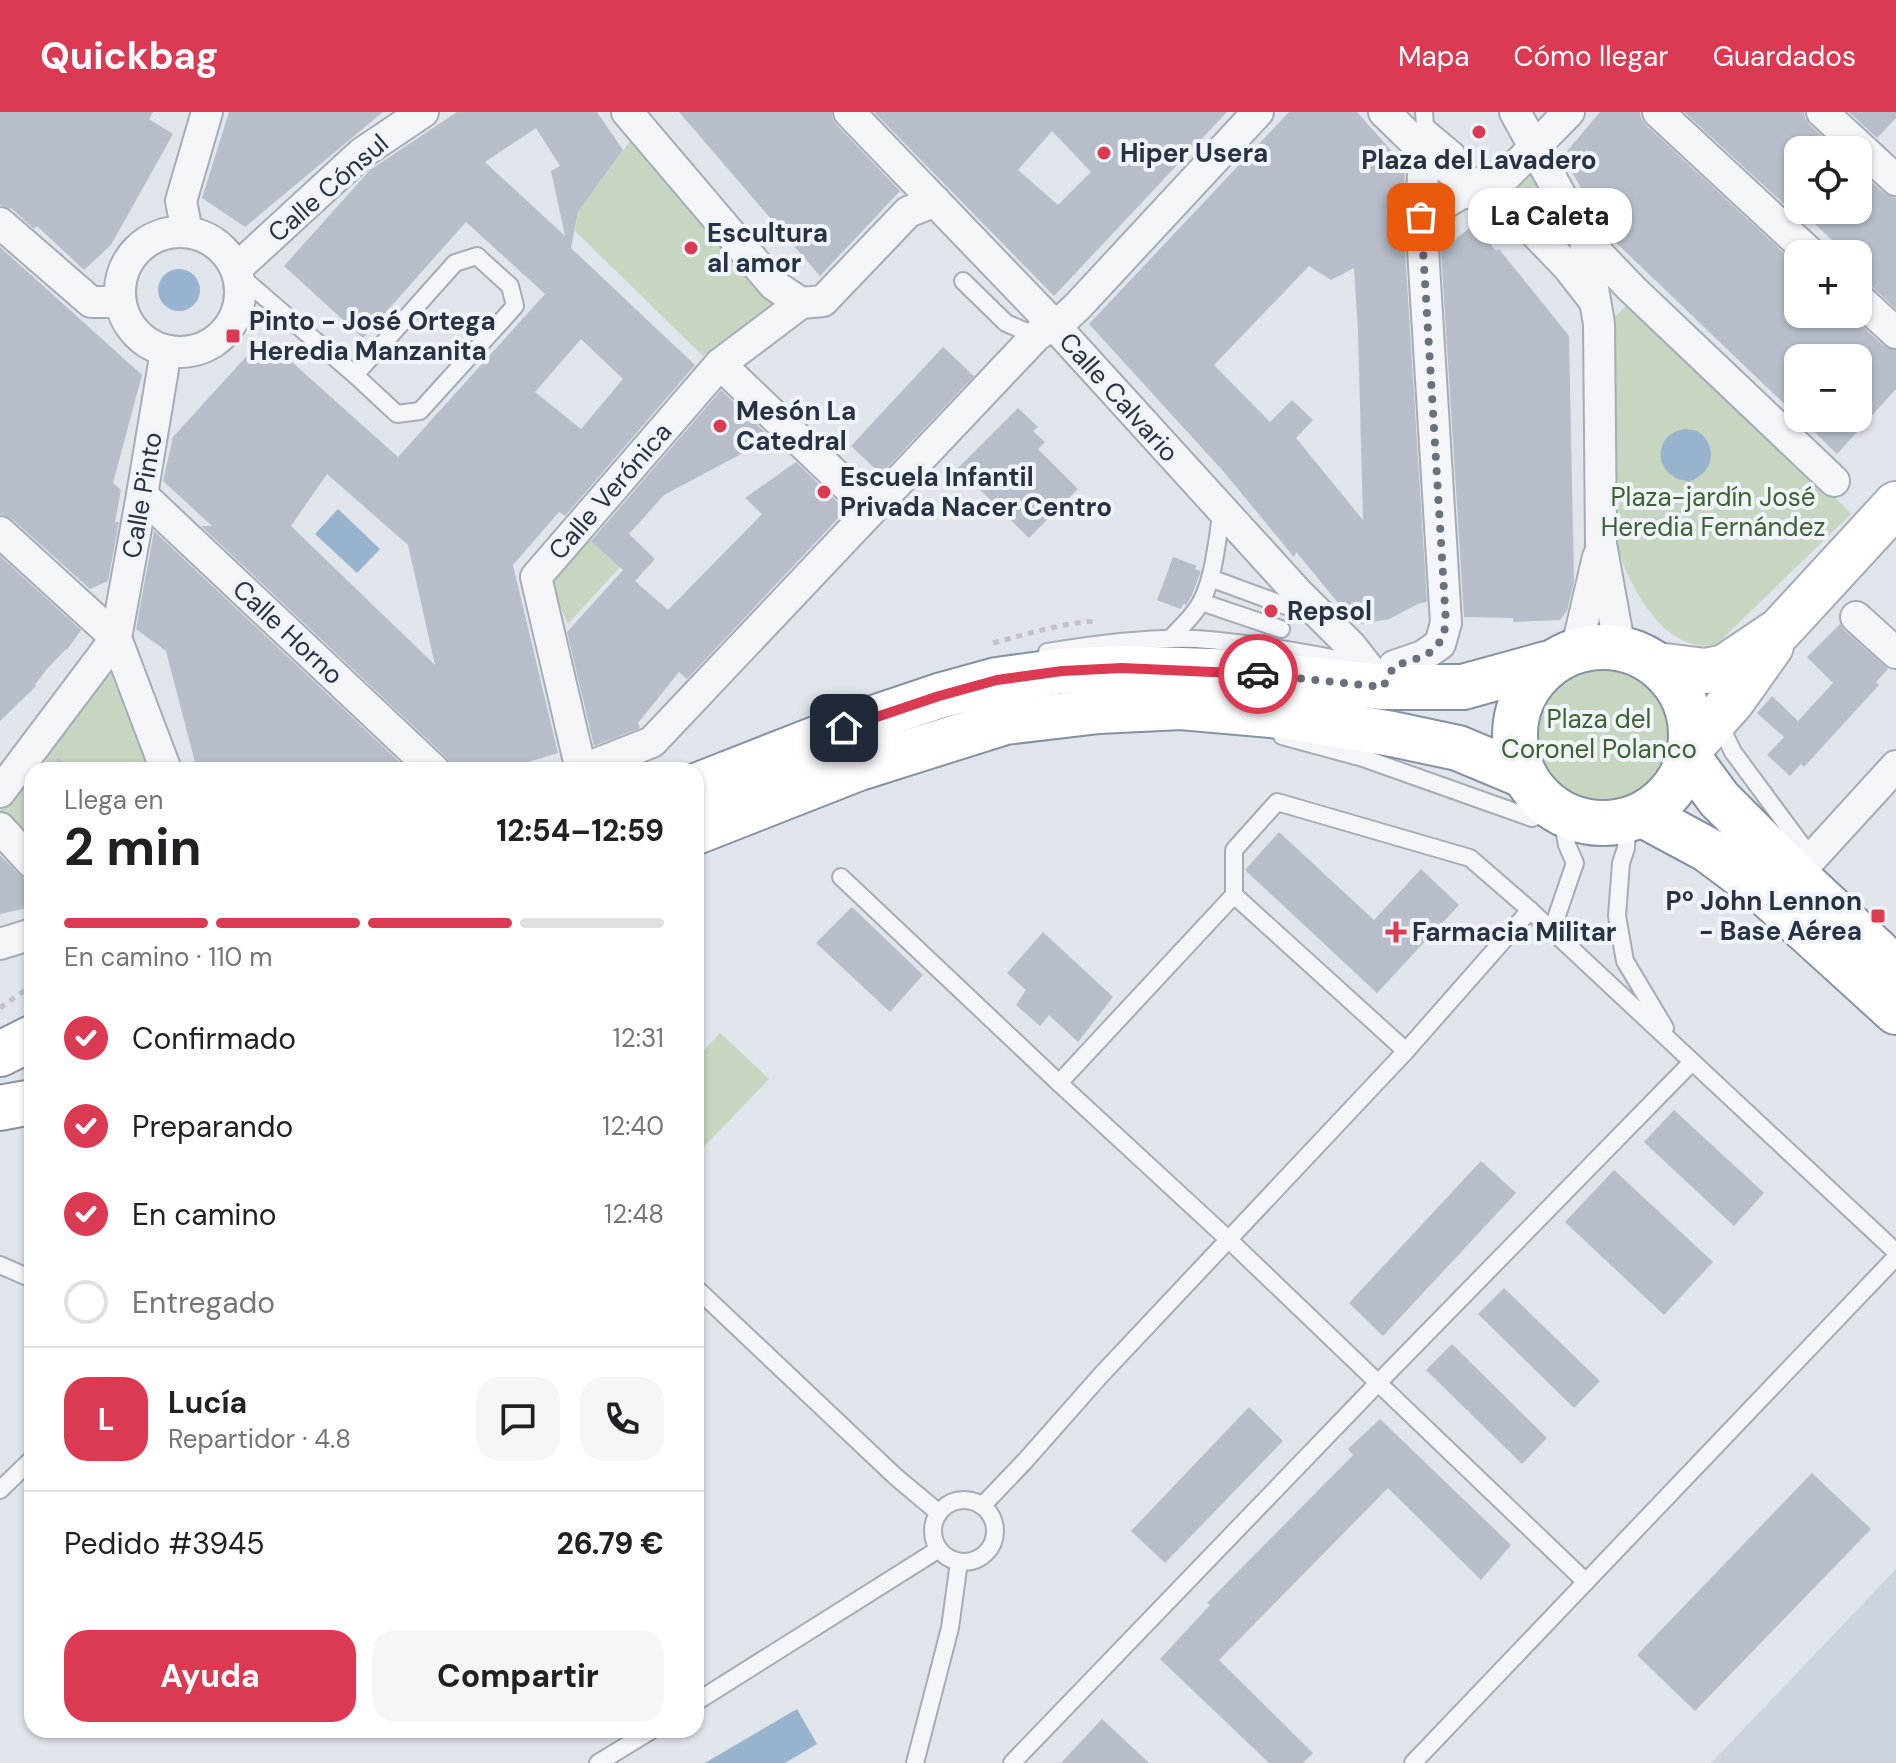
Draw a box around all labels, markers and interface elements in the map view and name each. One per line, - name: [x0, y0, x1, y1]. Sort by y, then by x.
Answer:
- text: Quickbag: [40, 31, 218, 81]
- text: Mapa: [1398, 38, 1469, 75]
- text: Cómo llegar: [1513, 38, 1669, 75]
- text: Guardados: [1713, 38, 1856, 75]
- marker: Plaza del Lavadero: [1470, 123, 1488, 141]
- street label: Calle Cónsul: [261, 126, 395, 250]
- place label: Hiper Usera: [1120, 136, 1268, 170]
- map controls: [1784, 136, 1872, 432]
- button: locate: [1784, 136, 1872, 224]
- place label: Plaza del Lavadero: [1361, 143, 1597, 177]
- marker: Hiper Usera: [1095, 144, 1113, 162]
- pin: [1387, 183, 1455, 251]
- callout: La Caleta: [1469, 189, 1633, 245]
- icon: bag: [1399, 195, 1443, 239]
- text: La Caleta: [1490, 199, 1610, 233]
- place label: Escultura al amor: [707, 216, 828, 280]
- marker: Escultura al amor: [682, 239, 700, 257]
- button: +: [1784, 240, 1872, 328]
- place label: Pinto - José Ortega Heredia Manzanita: [249, 304, 496, 368]
- street label: Calle Calvario: [1052, 325, 1186, 469]
- marker: Pinto - José Ortega Heredia Manzanita: [224, 327, 242, 345]
- button: −: [1784, 344, 1872, 432]
- place label: Mesón La Catedral: [736, 394, 856, 458]
- street label: Calle Verónica: [541, 415, 679, 567]
- marker: Mesón La Catedral: [711, 417, 729, 435]
- street label: Calle Pinto: [114, 429, 170, 561]
- place label: Escuela Infantil Privada Nacer Centro: [840, 460, 1112, 524]
- park label: Plaza-jardín José Heredia Fernández: [1601, 480, 1825, 544]
- marker: Escuela Infantil Privada Nacer Centro: [815, 483, 833, 501]
- street label: Calle Horno: [226, 572, 350, 692]
- place label: Repsol: [1287, 594, 1372, 628]
- marker: Repsol: [1262, 602, 1280, 620]
- courier: [1218, 634, 1298, 714]
- icon: car: [1236, 652, 1280, 696]
- pin: [810, 694, 878, 762]
- park label: Plaza del Coronel Polanco: [1501, 702, 1697, 766]
- icon: home: [822, 706, 866, 750]
- text: Llega en: [64, 783, 163, 817]
- text: 12:54–12:59: [496, 811, 664, 850]
- text: 2 min: [64, 813, 202, 881]
- place label: Pº John Lennon - Base Aérea: [1666, 884, 1862, 948]
- marker: Pº John Lennon - Base Aérea: [1869, 907, 1887, 925]
- place label: Farmacia Militar: [1412, 915, 1617, 949]
- marker: Farmacia Militar: [1387, 923, 1405, 941]
- text: En camino · 110 m: [64, 940, 272, 974]
- icon: check: [64, 1016, 108, 1060]
- text: Confirmado: [132, 1019, 296, 1058]
- text: 12:31: [613, 1021, 664, 1055]
- icon: check: [64, 1104, 108, 1148]
- text: Preparando: [132, 1107, 293, 1146]
- text: 12:40: [602, 1109, 664, 1143]
- icon: check: [64, 1192, 108, 1236]
- text: En camino: [132, 1195, 277, 1234]
- text: 12:48: [604, 1197, 664, 1231]
- text: Entregado: [132, 1283, 275, 1322]
- button: chat: [476, 1377, 560, 1461]
- button: phone: [580, 1377, 664, 1461]
- text: Lucía: [168, 1383, 247, 1422]
- text: L: [98, 1400, 114, 1439]
- text: Repartidor · 4.8: [168, 1422, 351, 1456]
- text: Pedido #3945: [64, 1524, 265, 1563]
- text: 26.79 €: [556, 1524, 664, 1563]
- button: Ayuda: [64, 1630, 356, 1722]
- button: Compartir: [372, 1630, 664, 1722]

